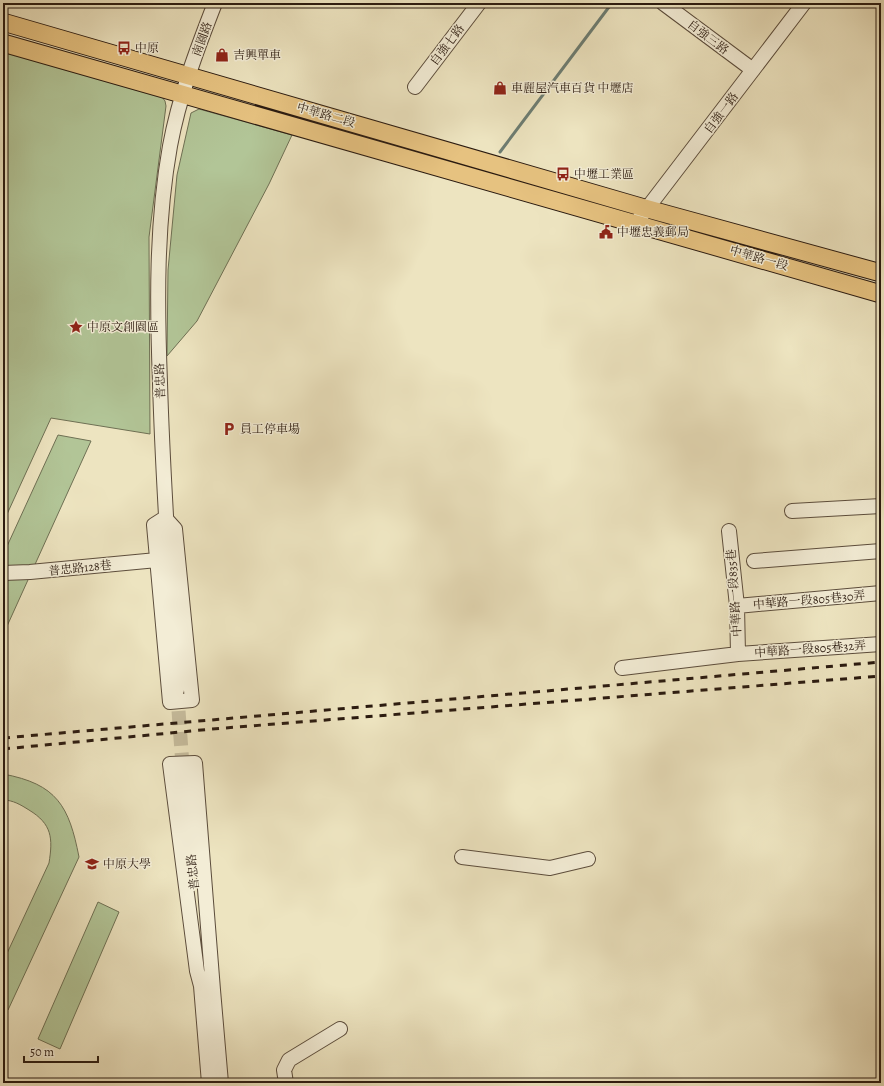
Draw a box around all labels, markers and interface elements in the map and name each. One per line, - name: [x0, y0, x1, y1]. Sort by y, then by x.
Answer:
- street label: 自強三路: [684, 16, 732, 58]
- street label: 南園路: [188, 19, 216, 59]
- street label: 自強七路: [426, 21, 468, 69]
- bus stop icon: 中原: [116, 40, 132, 56]
- place label: 中原: [135, 40, 159, 56]
- shop icon: 吉興單車: [214, 47, 230, 63]
- place label: 吉興單車: [233, 47, 281, 63]
- shop icon: 車麗屋汽車百貨 中壢店: [492, 80, 508, 96]
- place label: 車麗屋汽車百貨 中壢店: [511, 80, 633, 96]
- street label: 自強一路: [700, 89, 742, 137]
- street label: 中華路二段: [295, 99, 357, 131]
- bus stop icon: 中壢工業區: [555, 166, 571, 182]
- place label: 中壢工業區: [574, 166, 634, 182]
- public building icon: 中壢忠義郵局: [598, 224, 614, 240]
- place label: 中壢忠義郵局: [617, 224, 689, 240]
- street label: 中華路一段: [728, 242, 790, 274]
- place icon: 中原文創園區: [68, 319, 84, 335]
- place label: 中原文創園區: [87, 319, 159, 335]
- street label: 普忠路: [151, 363, 169, 399]
- parking icon: 員工停車場: [221, 421, 237, 437]
- place label: 員工停車場: [240, 421, 300, 437]
- street label: 中華路一段835巷: [723, 549, 745, 637]
- street label: 普忠路128巷: [48, 557, 112, 579]
- street label: 中華路一段805巷30弄: [752, 587, 866, 613]
- street label: 中華路一段805巷32弄: [754, 637, 866, 661]
- street label: 普忠路: [183, 853, 203, 891]
- school or university icon: 中原大學: [84, 856, 100, 872]
- place label: 中原大學: [103, 856, 151, 872]
- scale bar: [24, 1038, 98, 1064]
- text: 50 m: [30, 1044, 54, 1060]

